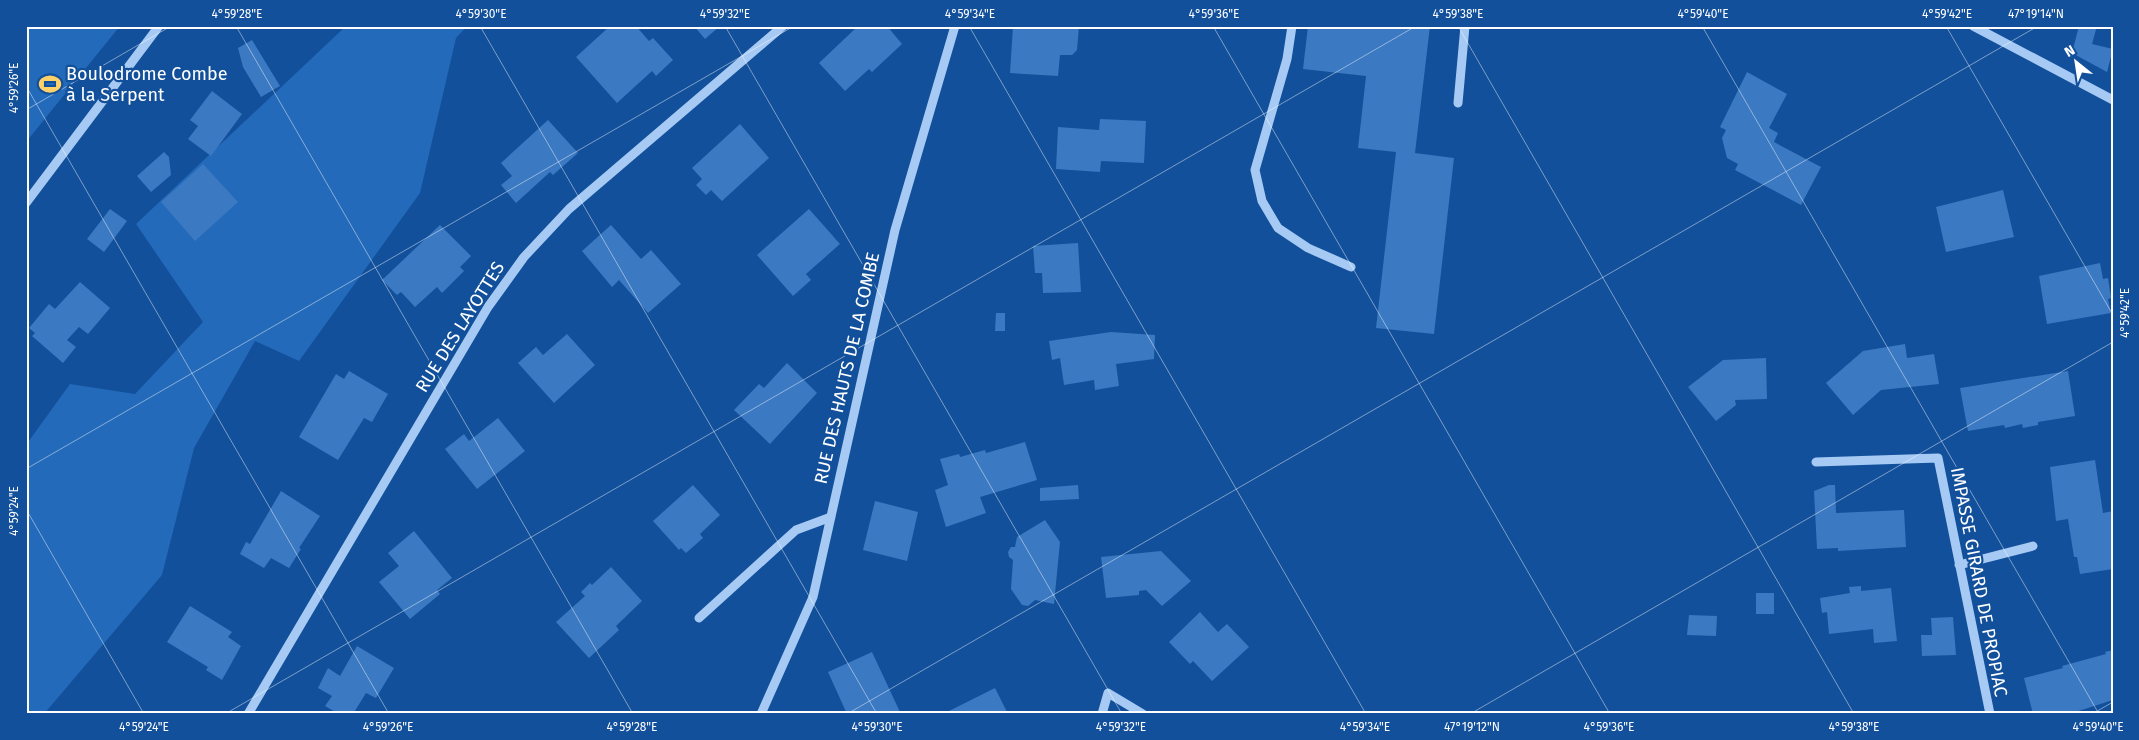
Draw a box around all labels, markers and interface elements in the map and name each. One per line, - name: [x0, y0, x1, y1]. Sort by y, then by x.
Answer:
- text: 4°59'28"E: [211, 7, 263, 21]
- text: 4°59'30"E: [455, 7, 507, 21]
- text: 4°59'32"E: [700, 7, 750, 21]
- text: 4°59'34"E: [945, 7, 995, 21]
- text: 4°59'36"E: [1189, 7, 1239, 21]
- text: 4°59'38"E: [1432, 7, 1484, 21]
- text: 4°59'40"E: [1677, 7, 1729, 21]
- text: 4°59'42"E: [1922, 7, 1972, 21]
- text: 47°19'14"N: [2008, 7, 2064, 21]
- north arrow: [2052, 38, 2102, 88]
- text: N: [2061, 41, 2078, 61]
- text: 4°59'26"E: [7, 63, 21, 113]
- place label: Boulodrome Combe à la Serpent: [66, 63, 227, 106]
- sports icon: Boulodrome Combe à la Serpent: [37, 71, 63, 97]
- street label: RUE DES HAUTS DE LA COMBE: [810, 250, 884, 486]
- street label: RUE DES LAYOTTES: [411, 257, 509, 396]
- text: 4°59'42"E: [2118, 288, 2132, 338]
- street label: IMPASSE GIRARD DE PROPIAC: [1946, 465, 2012, 699]
- text: 4°59'24"E: [7, 486, 21, 536]
- text: 4°59'24"E: [119, 720, 169, 734]
- text: 4°59'26"E: [363, 720, 413, 734]
- text: 4°59'28"E: [606, 720, 658, 734]
- text: 4°59'30"E: [851, 720, 903, 734]
- text: 4°59'32"E: [1096, 720, 1146, 734]
- text: 4°59'34"E: [1340, 720, 1390, 734]
- text: 47°19'12"N: [1444, 720, 1500, 734]
- text: 4°59'36"E: [1584, 720, 1634, 734]
- text: 4°59'38"E: [1828, 720, 1880, 734]
- text: 4°59'40"E: [2072, 720, 2124, 734]

